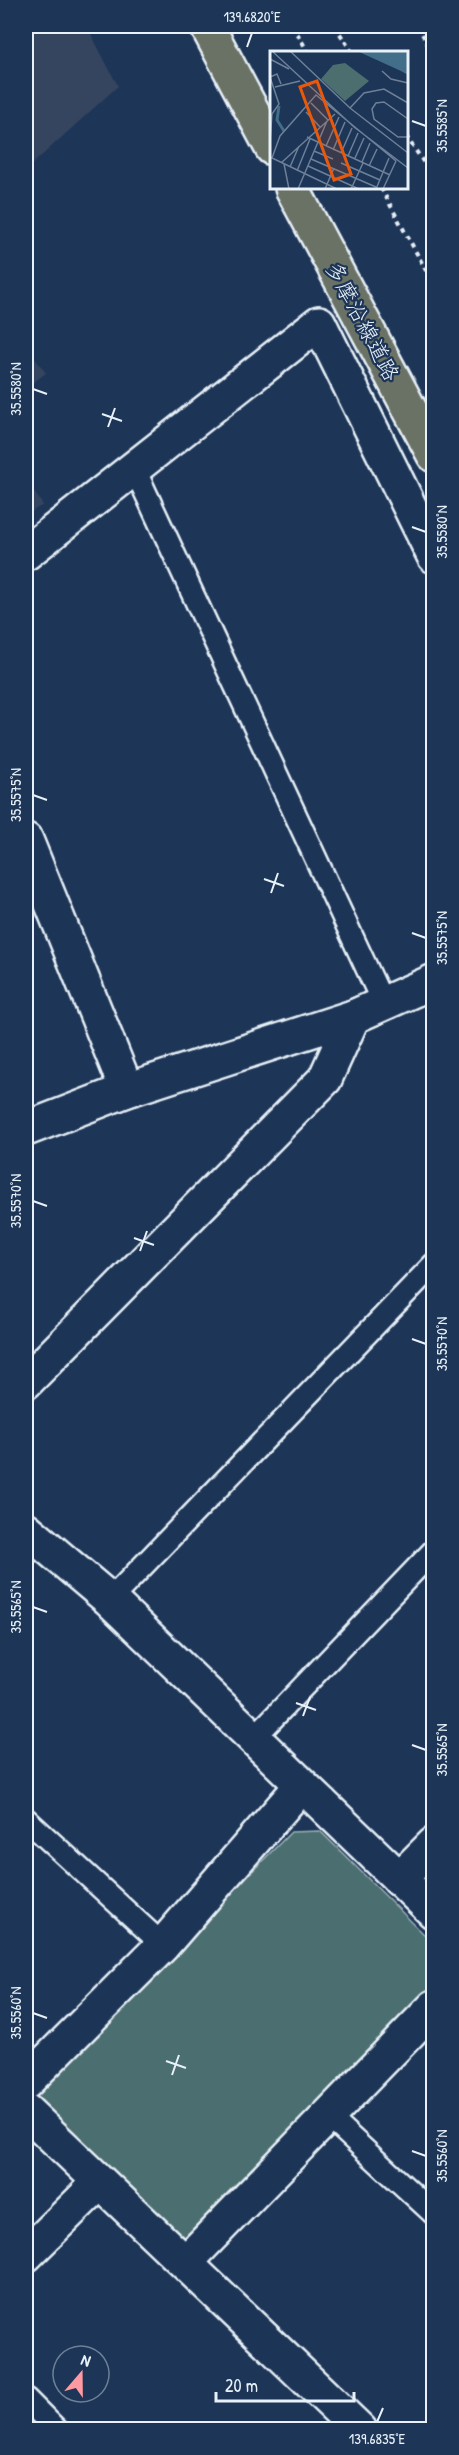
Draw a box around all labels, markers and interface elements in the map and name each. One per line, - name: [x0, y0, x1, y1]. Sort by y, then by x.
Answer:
- text: 139.6820°E: [223, 6, 281, 27]
- inset map: [270, 51, 408, 189]
- text: 35.5585°N: [431, 99, 452, 153]
- street label: 多摩沿線道路: [319, 256, 407, 386]
- text: 35.5580°N: [5, 362, 26, 416]
- text: 35.5580°N: [431, 505, 452, 559]
- text: 35.5575°N: [5, 768, 26, 822]
- text: 35.5575°N: [431, 911, 452, 965]
- text: 35.5570°N: [5, 1174, 26, 1228]
- text: 35.5570°N: [431, 1317, 452, 1371]
- text: 35.5565°N: [5, 1581, 26, 1633]
- text: 35.5565°N: [431, 1724, 452, 1776]
- text: 35.5560°N: [5, 1986, 26, 2040]
- text: 35.5560°N: [431, 2129, 452, 2183]
- north arrow: [51, 2344, 111, 2404]
- text: N: [78, 2348, 94, 2372]
- scale bar: [216, 2365, 354, 2403]
- text: 20 m: [225, 2373, 258, 2398]
- text: 139.6835°E: [349, 2428, 406, 2449]

